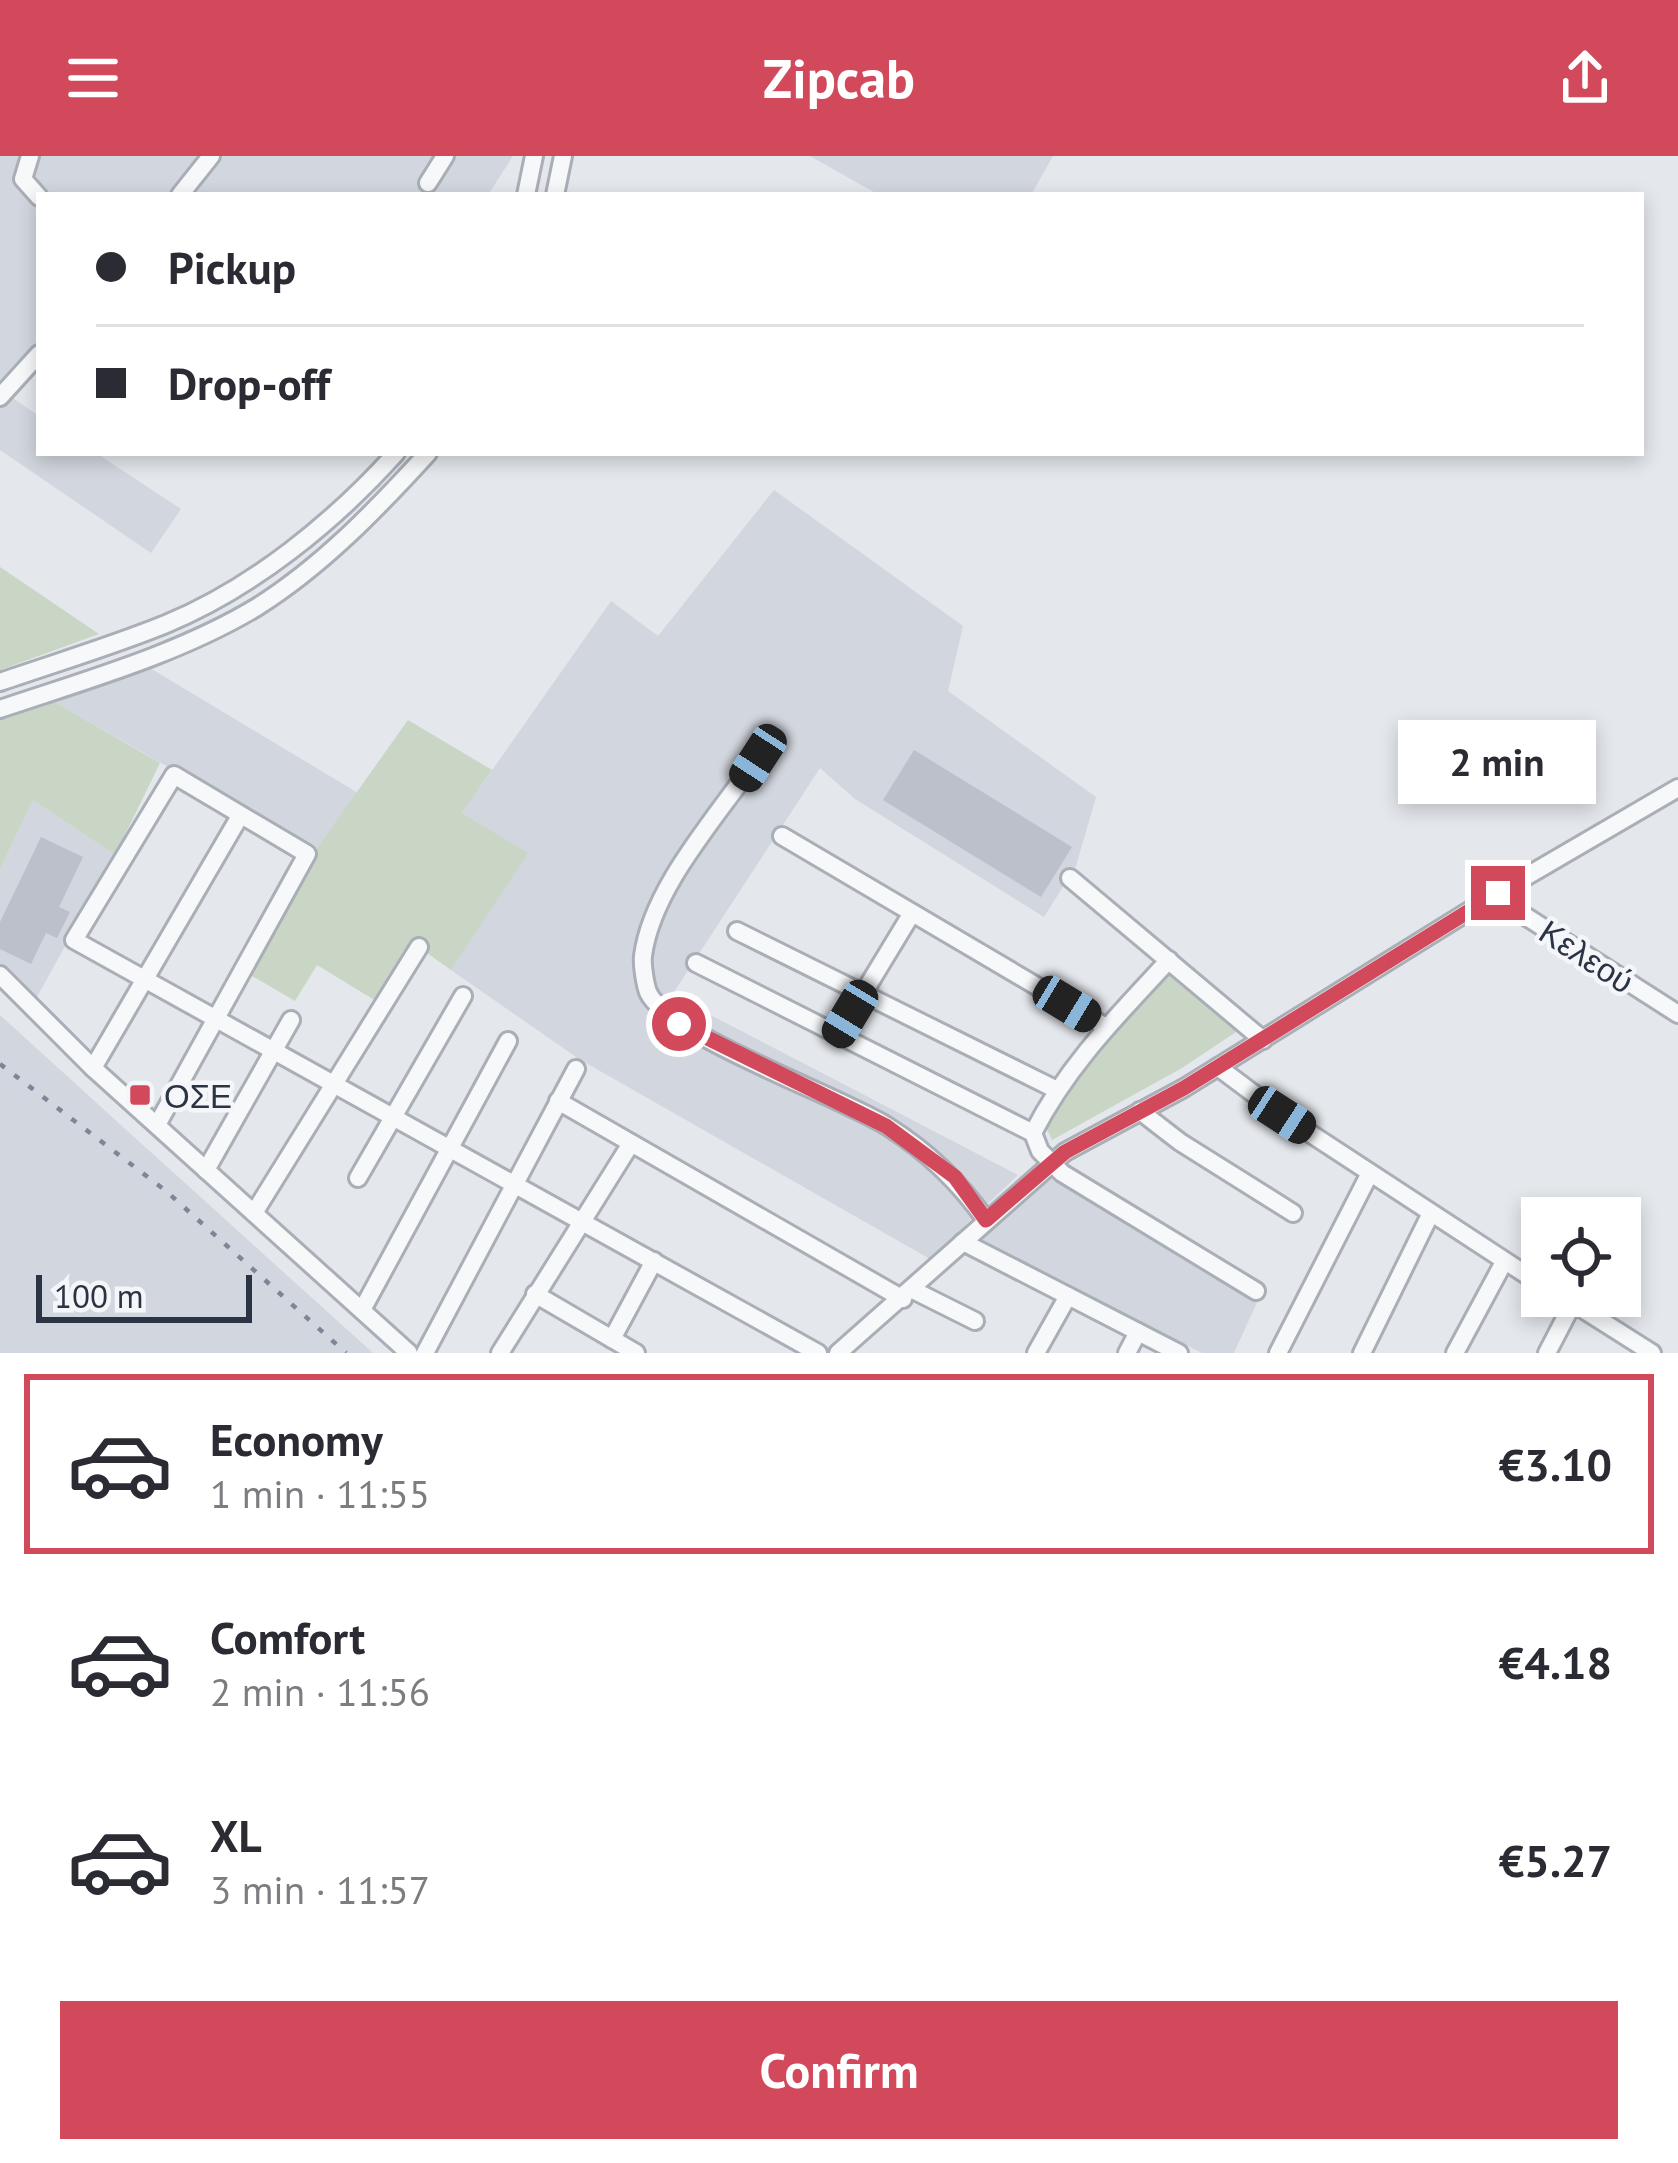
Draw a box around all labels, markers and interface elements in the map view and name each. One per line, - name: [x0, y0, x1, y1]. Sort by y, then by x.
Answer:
- text: Zipcab: [763, 43, 915, 113]
- icon: menu: [60, 45, 126, 111]
- icon: share: [1552, 45, 1618, 111]
- text: Pickup: [168, 238, 296, 296]
- text: Drop-off: [168, 354, 330, 412]
- car: [723, 718, 793, 798]
- callout: 2 min: [1399, 719, 1597, 803]
- text: 2 min: [1449, 736, 1545, 787]
- route end: [1471, 866, 1525, 920]
- street label: Κελεού: [1532, 910, 1642, 1002]
- car: [1027, 970, 1107, 1038]
- car: [816, 974, 884, 1054]
- route start: [652, 997, 706, 1051]
- place label: ΟΣΕ: [164, 1074, 232, 1117]
- car: [1242, 1080, 1322, 1150]
- marker: ΟΣΕ: [127, 1082, 153, 1108]
- map controls: [1521, 1197, 1641, 1317]
- button: locate: [1521, 1197, 1641, 1317]
- scale bar: [36, 1269, 252, 1322]
- text: 100 m: [54, 1274, 144, 1317]
- icon: car: [66, 1410, 174, 1518]
- text: Economy: [210, 1410, 383, 1468]
- text: €3.10: [1499, 1435, 1612, 1493]
- text: 1 min · 11:55: [210, 1468, 430, 1519]
- icon: car: [66, 1608, 174, 1716]
- text: Comfort: [210, 1608, 365, 1666]
- text: €4.18: [1499, 1633, 1612, 1691]
- text: 2 min · 11:56: [210, 1666, 430, 1717]
- icon: car: [66, 1806, 174, 1914]
- text: XL: [210, 1806, 262, 1864]
- text: €5.27: [1499, 1831, 1612, 1889]
- text: 3 min · 11:57: [210, 1864, 430, 1915]
- button: Confirm: [60, 2001, 1618, 2139]

